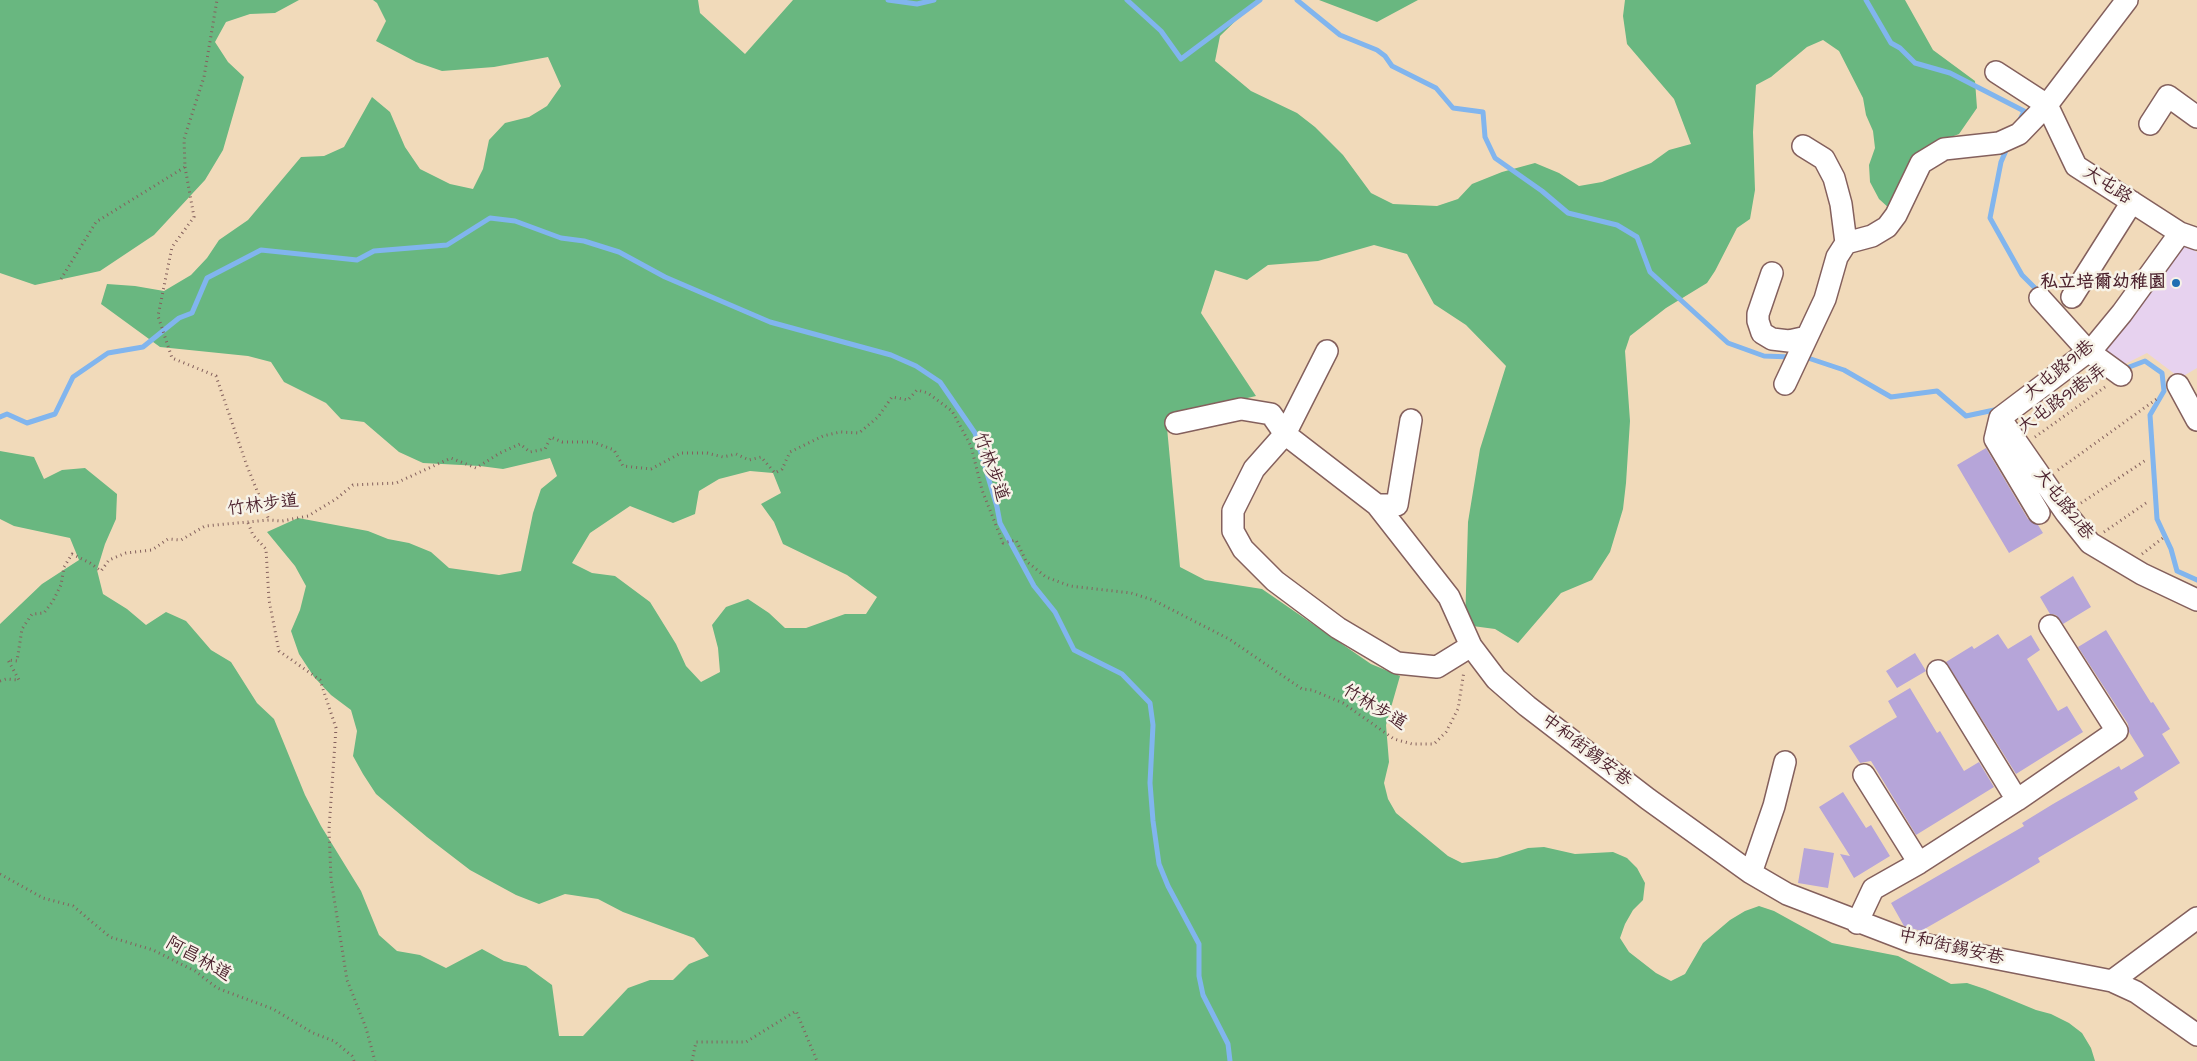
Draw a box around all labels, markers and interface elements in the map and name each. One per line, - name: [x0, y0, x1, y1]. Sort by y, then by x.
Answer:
- street label: 大屯路: [2078, 162, 2136, 210]
- place label: 私立培爾幼稚園: [2040, 272, 2166, 294]
- marker: 私立培爾幼稚園: [2170, 277, 2182, 289]
- street label: 大屯路91巷: [2020, 336, 2100, 406]
- street label: 大屯路91巷1弄: [2014, 360, 2112, 440]
- street label: 竹林步道: [968, 429, 1012, 505]
- street label: 大屯路21巷: [2028, 465, 2098, 545]
- street label: 竹林步道: [226, 491, 300, 521]
- street label: 竹林步道: [1338, 680, 1410, 736]
- street label: 中和街錫安巷: [1536, 710, 1636, 792]
- street label: 中和街錫安巷: [1896, 925, 2006, 971]
- street label: 阿昌林道: [161, 933, 235, 987]

